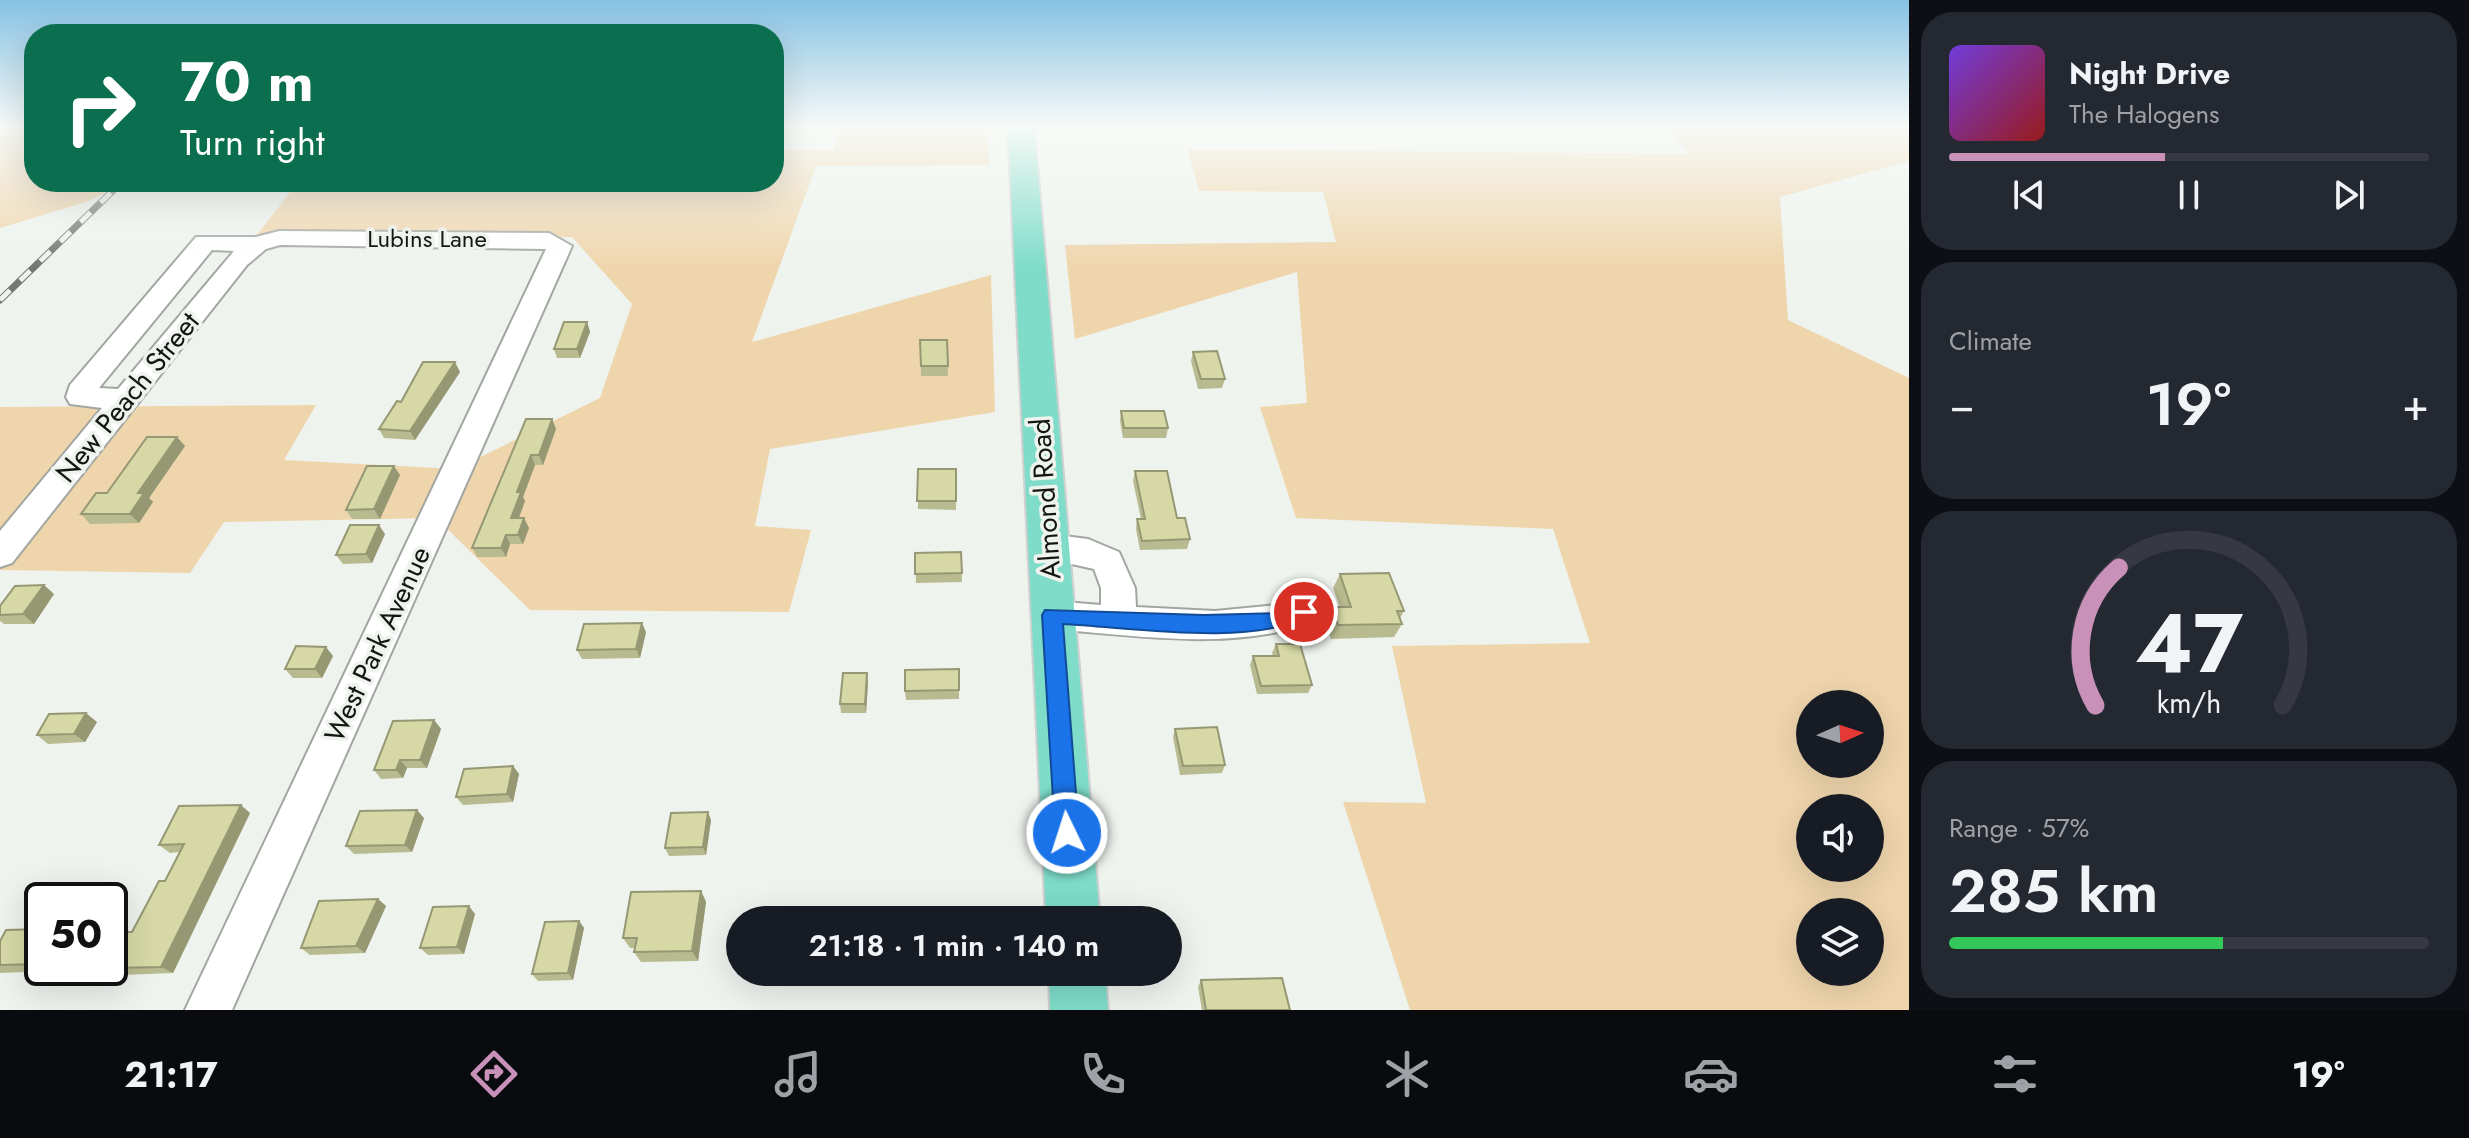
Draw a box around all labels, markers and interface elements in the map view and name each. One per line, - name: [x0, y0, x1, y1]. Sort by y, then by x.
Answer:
- text: 70 m: [180, 41, 314, 122]
- text: Night Drive: [2069, 52, 2230, 95]
- icon: right: [48, 56, 152, 160]
- text: The Halogens: [2069, 95, 2220, 133]
- text: Turn right: [180, 116, 325, 168]
- icon: previous: [2007, 173, 2051, 217]
- icon: pause: [2167, 173, 2211, 217]
- icon: next: [2327, 173, 2371, 217]
- street label: Lubins Lane: [367, 221, 487, 256]
- street label: New Peach Street: [46, 303, 209, 491]
- text: Climate: [1949, 322, 2032, 360]
- text: 19°: [2146, 361, 2231, 448]
- text: −: [1949, 373, 1975, 437]
- text: +: [2402, 373, 2429, 437]
- street label: Almond Road: [1019, 417, 1072, 581]
- street label: West Park Avenue: [314, 540, 441, 749]
- pin: [1270, 578, 1338, 646]
- text: 47: [2135, 582, 2243, 702]
- icon: arrive: [1282, 590, 1326, 634]
- text: km/h: [2157, 682, 2221, 724]
- north arrow: [1796, 690, 1884, 778]
- map controls: [1796, 690, 1884, 986]
- position arrow: [1025, 791, 1109, 875]
- button: sound: [1796, 794, 1884, 882]
- text: Range · 57%: [1949, 809, 2089, 847]
- text: 285 km: [1949, 848, 2159, 935]
- speed limit sign: 50: [24, 882, 128, 986]
- button: layers: [1796, 898, 1884, 986]
- text: 21:18 · 1 min · 140 m: [809, 924, 1099, 967]
- icon: directions: [466, 1046, 522, 1102]
- icon: music: [770, 1046, 826, 1102]
- icon: phone: [1075, 1046, 1131, 1102]
- icon: climate: [1379, 1046, 1435, 1102]
- icon: car: [1683, 1046, 1739, 1102]
- icon: filters: [1987, 1046, 2043, 1102]
- text: 21:17: [124, 1048, 218, 1100]
- text: 19°: [2292, 1048, 2345, 1100]

